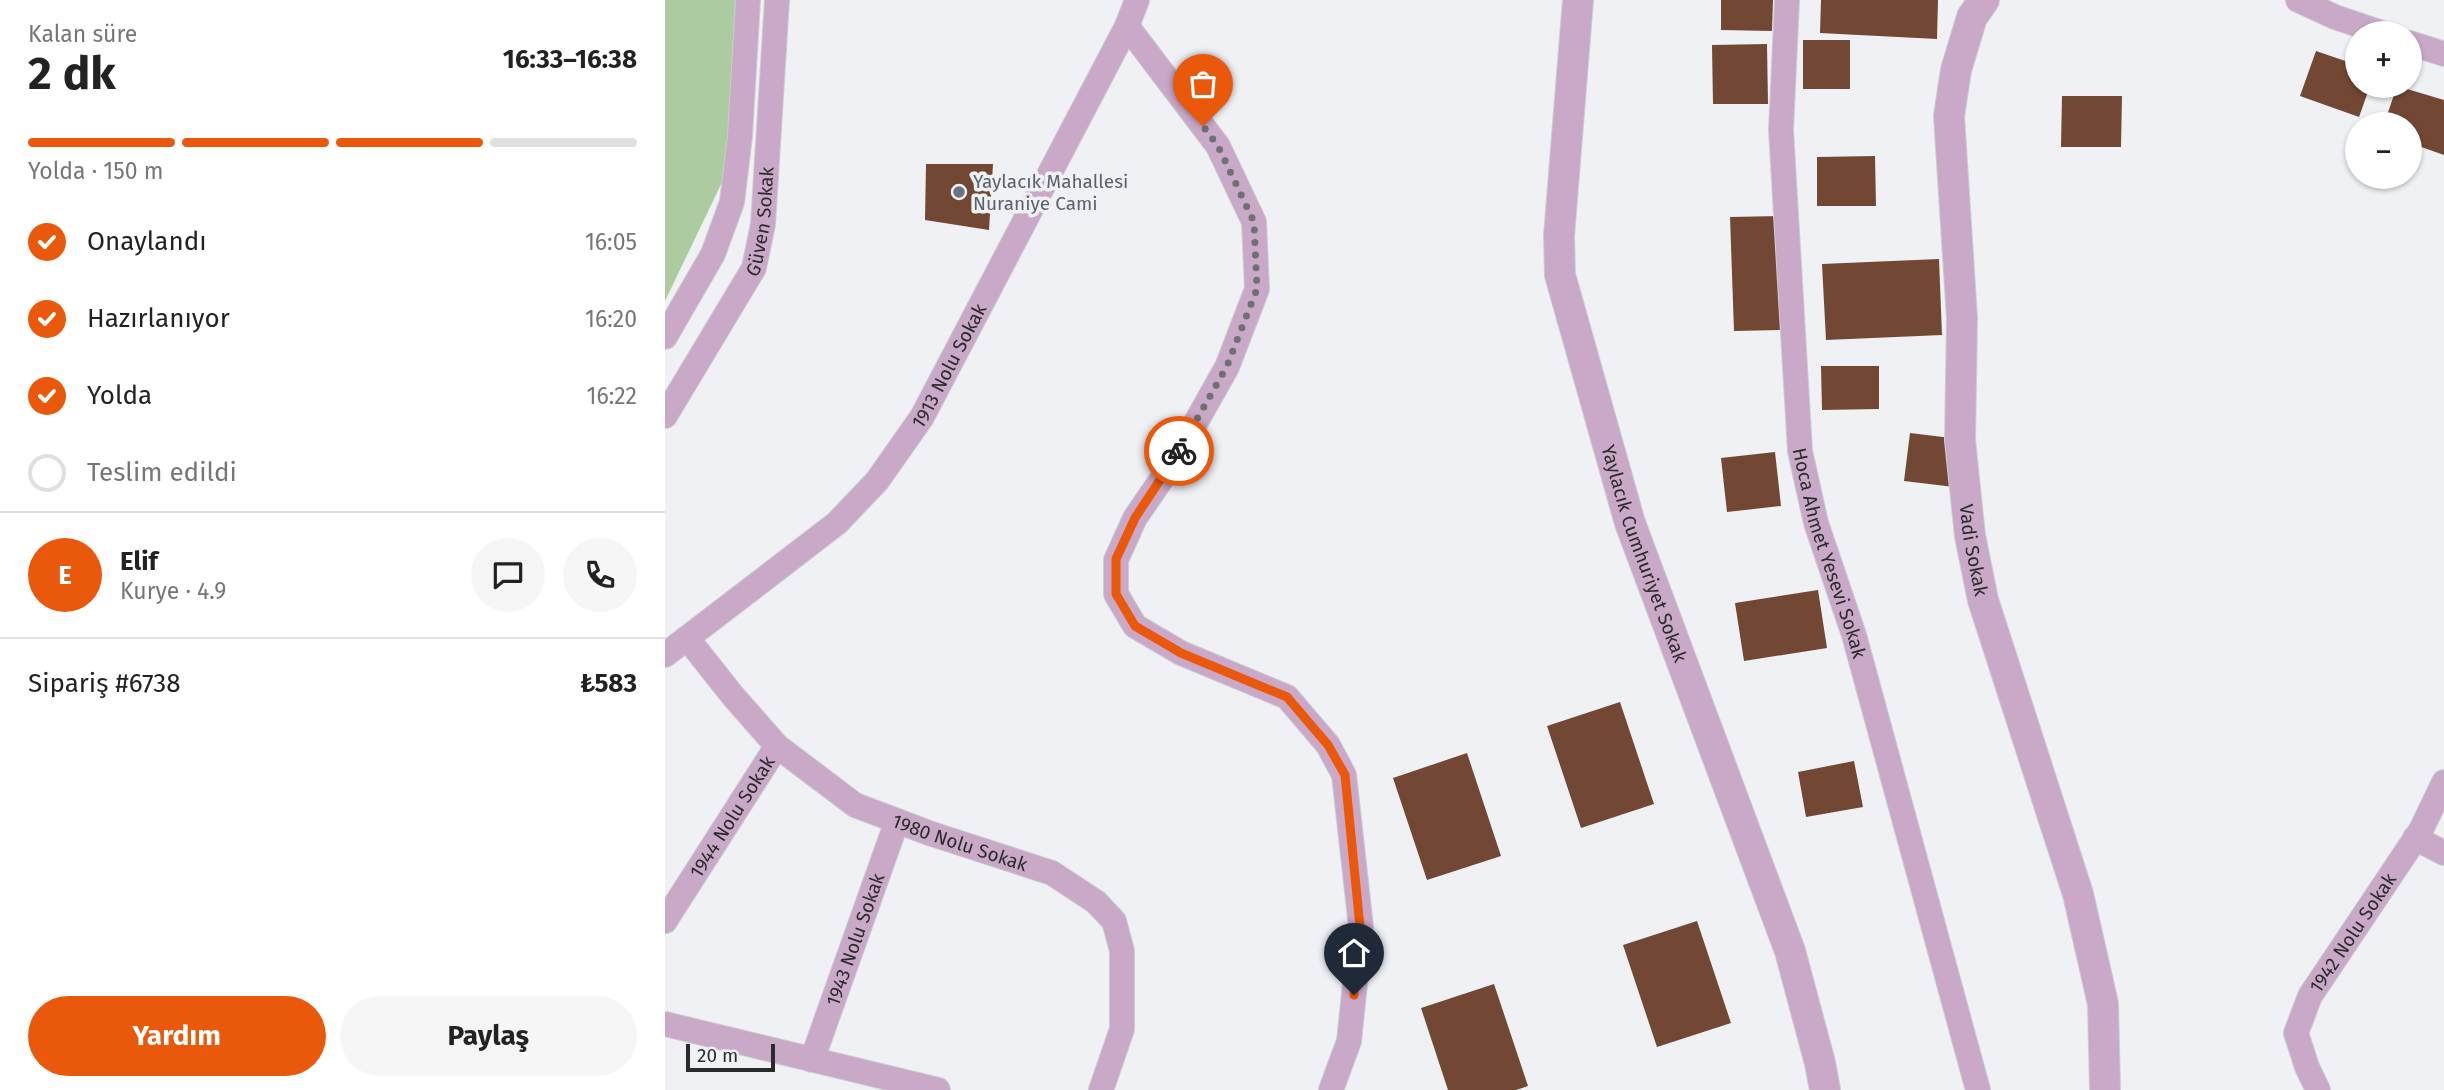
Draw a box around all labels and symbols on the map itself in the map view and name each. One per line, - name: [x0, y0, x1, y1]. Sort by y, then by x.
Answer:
- pin: [1173, 54, 1233, 126]
- street label: Güven Sokak: [741, 166, 779, 281]
- place label: Yaylacık Mahallesi Nuraniye Cami: [973, 170, 1128, 215]
- marker: Yaylacık Mahallesi Nuraniye Cami: [951, 184, 967, 200]
- street label: 1913 Nolu Sokak: [907, 299, 992, 433]
- courier: [1144, 416, 1214, 486]
- street label: Yaylacık Cumhuriyet Sokak: [1597, 442, 1692, 666]
- street label: Hoca Ahmet Yesevi Sokak: [1788, 446, 1871, 661]
- street label: Vadi Sokak: [1955, 503, 1993, 598]
- street label: 1944 Nolu Sokak: [685, 751, 780, 882]
- street label: 1980 Nolu Sokak: [889, 809, 1031, 876]
- street label: 1942 Nolu Sokak: [2305, 869, 2401, 997]
- street label: 1943 Nolu Sokak: [821, 870, 890, 1009]
- pin: [1324, 923, 1384, 995]
- scale bar: [686, 1041, 775, 1073]

